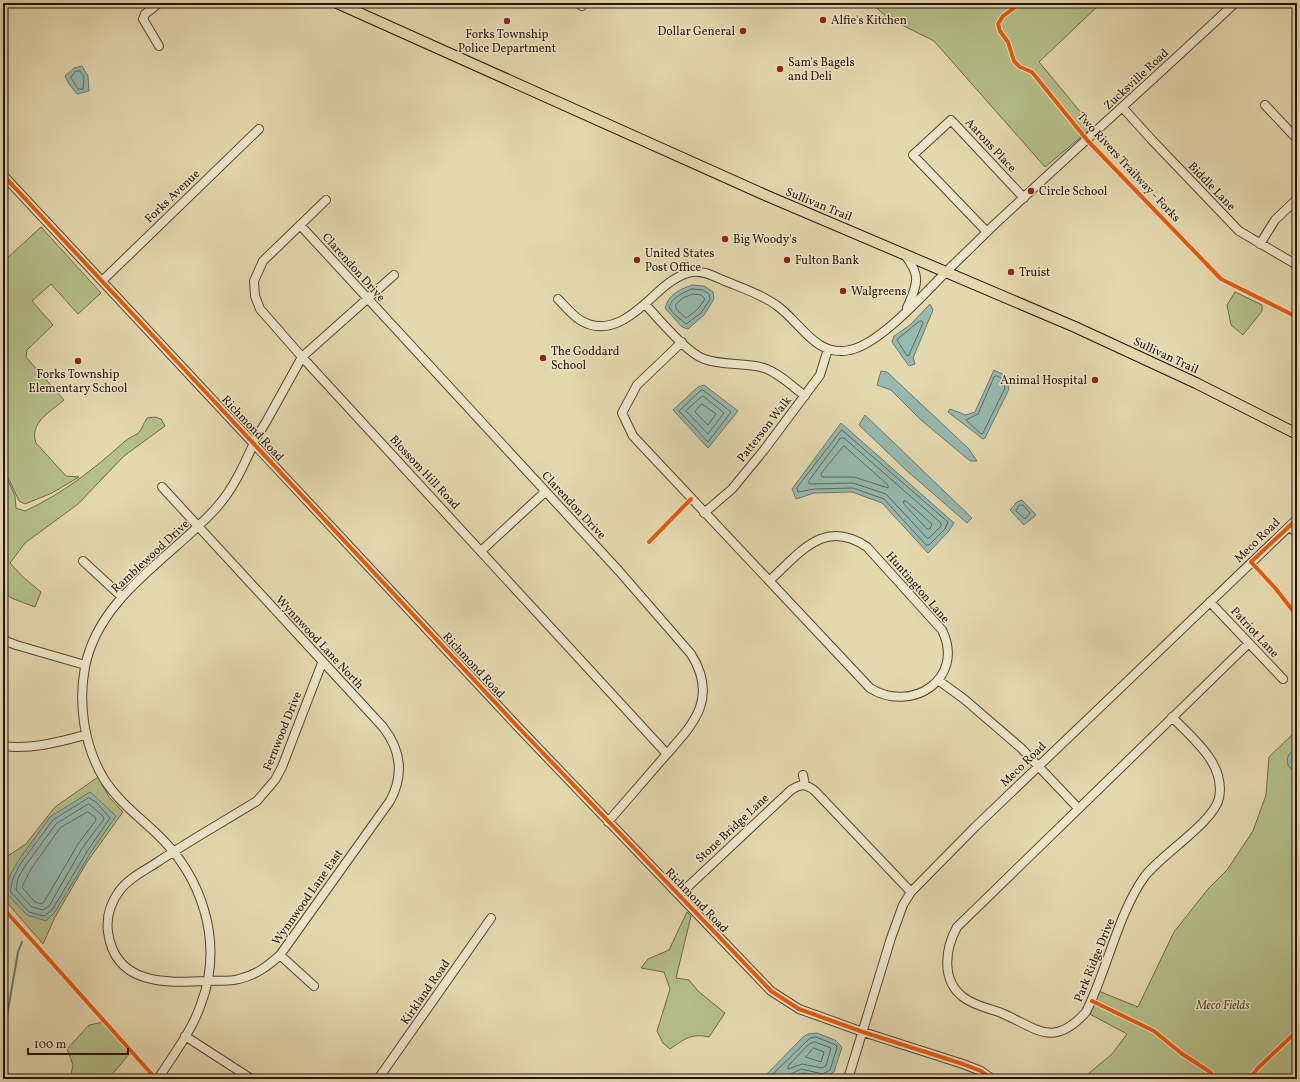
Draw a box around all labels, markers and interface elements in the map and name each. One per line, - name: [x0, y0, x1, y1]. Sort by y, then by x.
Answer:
- place label: Alfie's Kitchen: [831, 13, 907, 29]
- marker: Alfie's Kitchen: [818, 15, 828, 25]
- marker: Forks Township Police Department: [502, 16, 512, 26]
- place label: Dollar General: [657, 24, 735, 40]
- marker: Dollar General: [738, 26, 748, 36]
- place label: Forks Township Police Department: [458, 27, 556, 57]
- street label: Zucksville Road: [1101, 45, 1173, 114]
- place label: Sam's Bagels and Deli: [788, 55, 855, 85]
- marker: Sam's Bagels and Deli: [775, 64, 785, 74]
- street label: Two Rivers Trailway - Forks: [1073, 109, 1183, 226]
- street label: Aarons Place: [961, 115, 1020, 176]
- street label: Biddle Lane: [1184, 159, 1239, 215]
- street label: Forks Avenue: [142, 166, 204, 227]
- street label: Sullivan Trail: [783, 184, 855, 226]
- place label: Circle School: [1039, 184, 1108, 200]
- marker: Circle School: [1026, 186, 1036, 196]
- street label: Clarendon Drive: [318, 230, 389, 306]
- place label: Big Woody's: [733, 232, 797, 248]
- marker: Big Woody's: [720, 234, 730, 244]
- place label: United States Post Office: [645, 246, 714, 276]
- place label: Fulton Bank: [795, 253, 859, 269]
- marker: United States Post Office: [632, 255, 642, 265]
- marker: Fulton Bank: [782, 255, 792, 265]
- place label: Truist: [1019, 265, 1050, 281]
- marker: Truist: [1006, 267, 1016, 277]
- place label: Walgreens: [851, 284, 907, 300]
- marker: Walgreens: [838, 286, 848, 296]
- street label: Sullivan Trail: [1130, 334, 1201, 378]
- place label: The Goddard School: [551, 344, 620, 374]
- marker: The Goddard School: [538, 353, 548, 363]
- marker: Forks Township Elementary School: [73, 356, 83, 366]
- place label: Forks Township Elementary School: [29, 367, 128, 397]
- place label: Animal Hospital: [1000, 373, 1087, 389]
- marker: Animal Hospital: [1090, 375, 1100, 385]
- street label: Richmond Road: [218, 392, 287, 465]
- street label: Patterson Walk: [734, 393, 796, 466]
- street label: Blossom Hill Road: [386, 432, 463, 514]
- street label: Clarendon Drive: [538, 468, 609, 543]
- street label: Meco Road: [1231, 515, 1284, 567]
- street label: Ramblewood Drive: [108, 516, 193, 597]
- street label: Huntington Lane: [882, 549, 953, 627]
- street label: Wynnwood Lane North: [272, 592, 367, 693]
- street label: Patriot Lane: [1227, 604, 1282, 662]
- street label: Richmond Road: [439, 629, 508, 702]
- street label: Fernwood Drive: [260, 689, 306, 773]
- street label: Meco Road: [997, 739, 1050, 791]
- street label: Stone Bridge Lane: [692, 790, 773, 867]
- street label: Wynnwood Lane East: [269, 846, 347, 949]
- street label: Richmond Road: [661, 865, 732, 937]
- street label: Park Ridge Drive: [1071, 916, 1119, 1005]
- street label: Kirkland Road: [397, 957, 454, 1028]
- park label: Meco Fields: [1195, 998, 1250, 1014]
- scale bar: [28, 1030, 128, 1056]
- text: 100 m: [34, 1037, 67, 1053]

